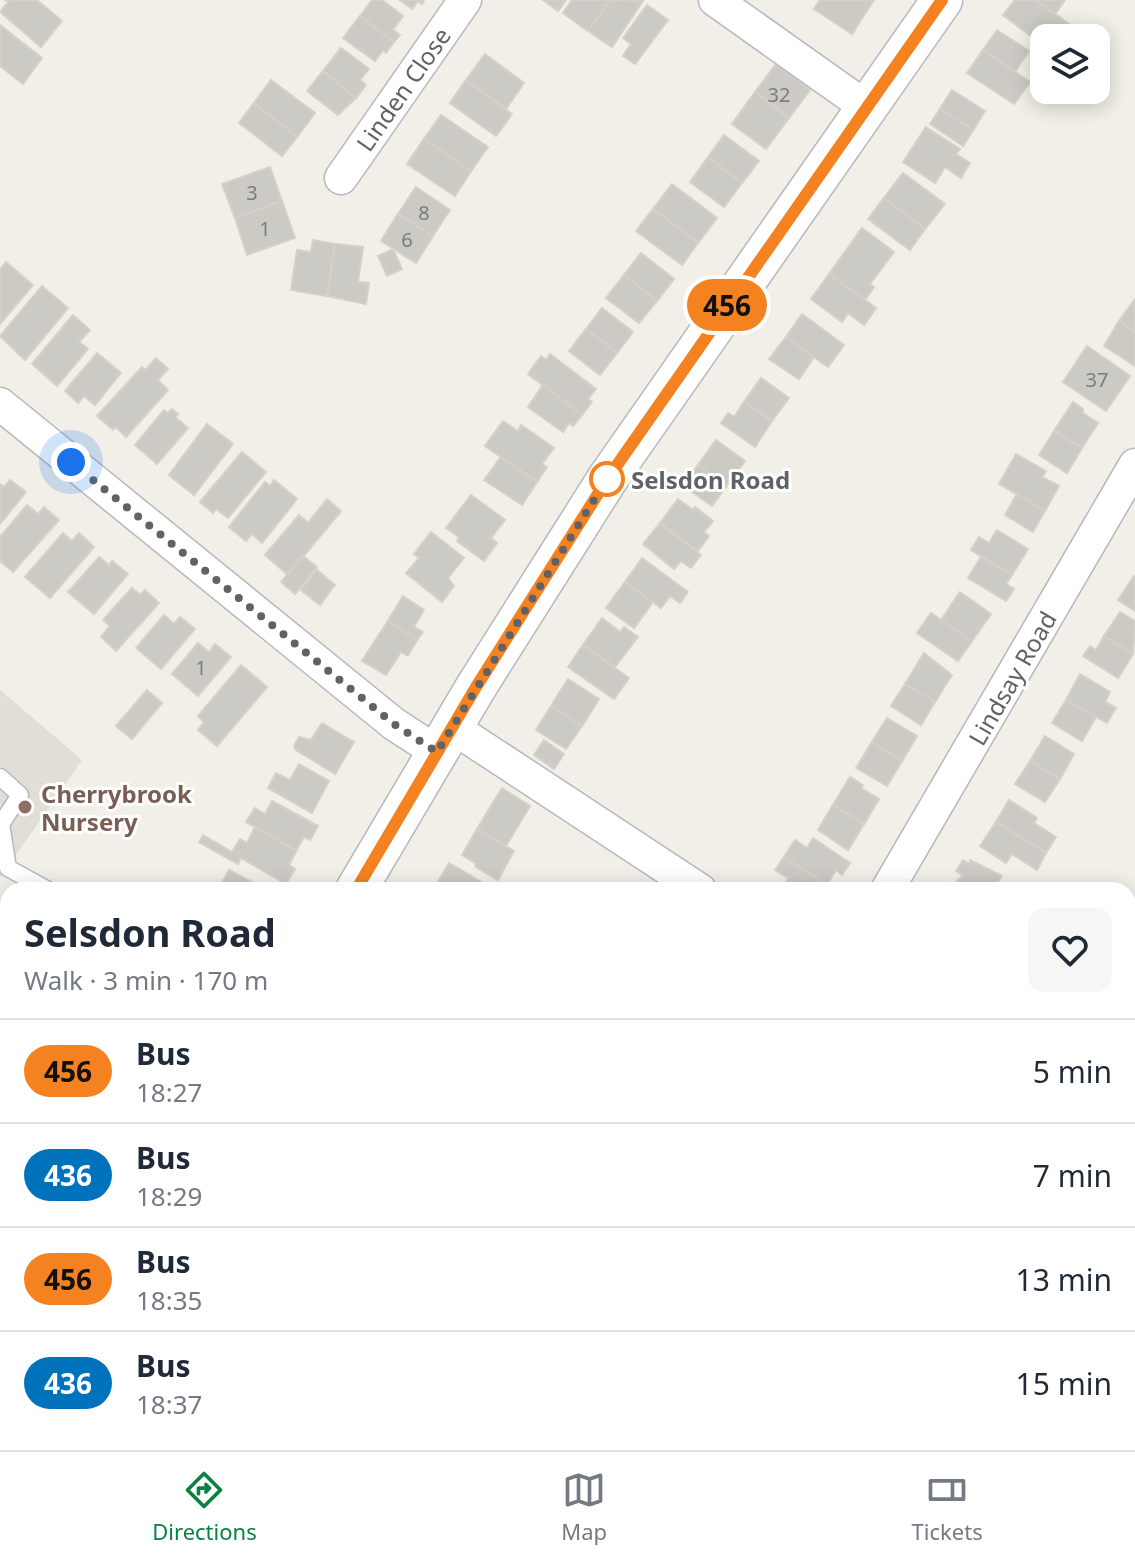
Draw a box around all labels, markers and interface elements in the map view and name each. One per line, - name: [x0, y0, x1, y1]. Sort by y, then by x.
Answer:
- street label: Linden Close: [348, 21, 458, 157]
- map controls: [1030, 24, 1110, 104]
- button: layers: [1030, 24, 1110, 104]
- house number: 32: [768, 81, 790, 108]
- house number: 3: [246, 179, 258, 206]
- house number: 8: [418, 199, 430, 226]
- house number: 1: [259, 215, 271, 242]
- house number: 6: [401, 226, 413, 253]
- line badge: 456: [681, 279, 773, 331]
- text: 456: [703, 286, 751, 324]
- house number: 37: [1086, 366, 1108, 393]
- your location: [51, 442, 91, 482]
- marker: Selsdon Road: [590, 462, 624, 496]
- place label: Selsdon Road: [631, 463, 790, 496]
- street label: Lindsay Road: [960, 605, 1064, 751]
- house number: 1: [195, 654, 207, 681]
- place label: Cherrybrook Nursery: [41, 777, 192, 838]
- marker: Cherrybrook Nursery: [16, 798, 34, 816]
- text: Selsdon Road: [24, 906, 276, 958]
- button: heart: [1028, 908, 1112, 992]
- text: Walk · 3 min · 170 m: [24, 962, 268, 998]
- text: Bus: [136, 1033, 191, 1074]
- text: 5 min: [1033, 1051, 1112, 1092]
- text: 456: [44, 1052, 92, 1090]
- text: 18:27: [136, 1074, 202, 1110]
- text: Bus: [136, 1137, 191, 1178]
- text: 7 min: [1033, 1155, 1112, 1196]
- text: 436: [44, 1156, 92, 1194]
- text: 18:29: [136, 1178, 202, 1214]
- text: Bus: [136, 1241, 191, 1282]
- text: 13 min: [1016, 1259, 1112, 1300]
- text: 456: [44, 1260, 92, 1298]
- text: 18:35: [136, 1282, 202, 1318]
- text: Bus: [136, 1345, 191, 1386]
- text: 15 min: [1016, 1363, 1112, 1404]
- text: 436: [44, 1364, 92, 1402]
- text: 18:37: [136, 1386, 202, 1422]
- tab: Directions: [152, 1468, 257, 1546]
- tab: Map: [561, 1468, 607, 1546]
- tab: Tickets: [912, 1468, 983, 1546]

